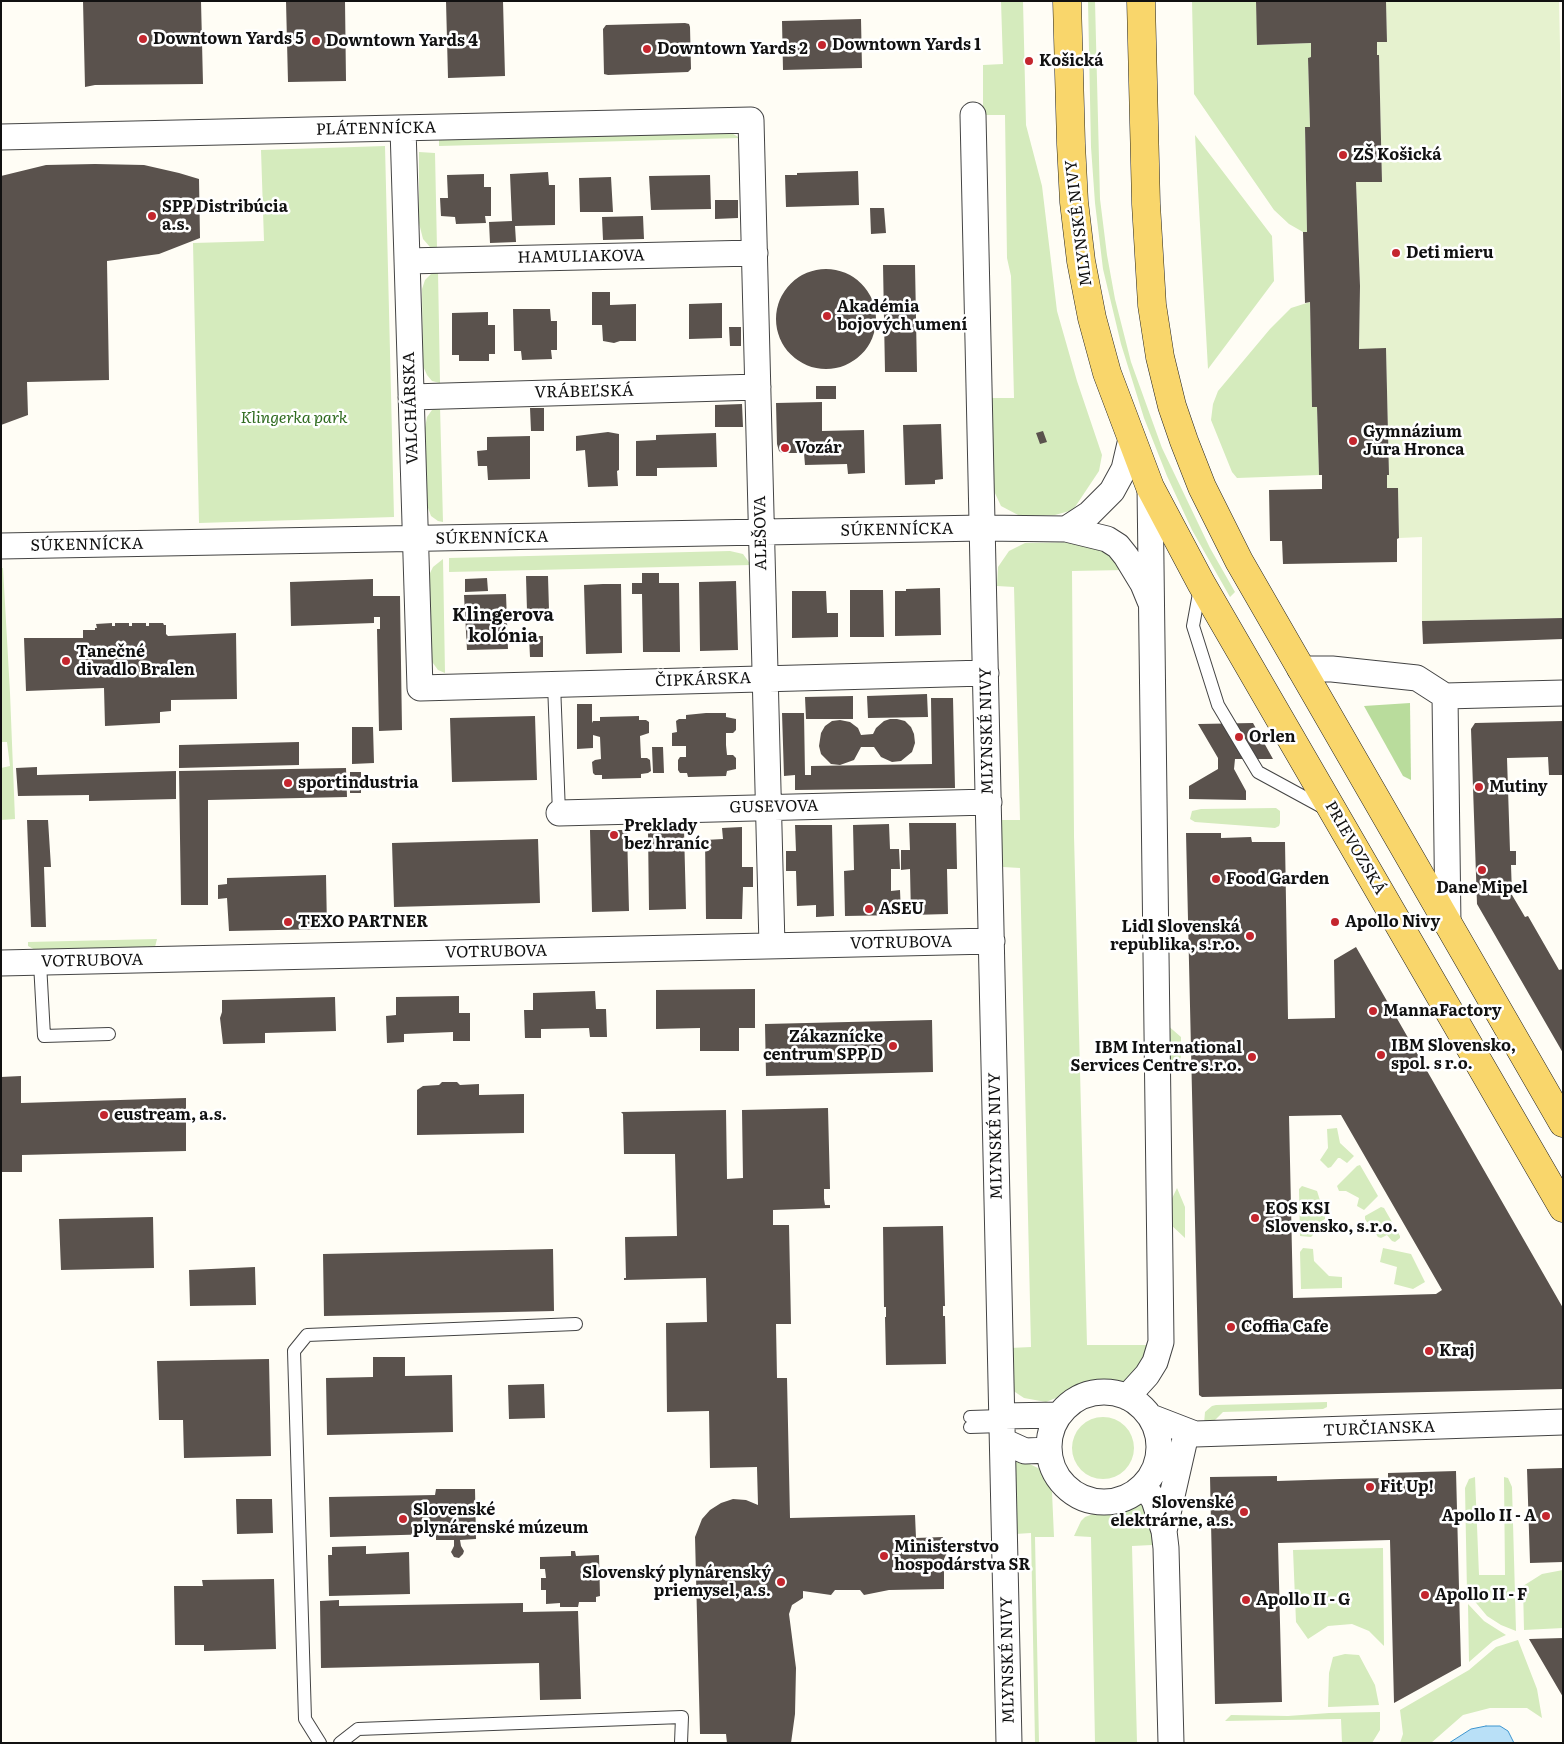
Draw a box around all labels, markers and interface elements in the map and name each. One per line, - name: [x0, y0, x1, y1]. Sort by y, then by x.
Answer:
- place label: Downtown Yards 5: [153, 29, 304, 49]
- place label: Downtown Yards 4: [326, 31, 478, 51]
- marker: Downtown Yards 5: [137, 33, 149, 45]
- marker: Downtown Yards 4: [310, 35, 322, 47]
- place label: Downtown Yards 1: [832, 35, 981, 55]
- place label: Downtown Yards 2: [657, 39, 808, 59]
- marker: Downtown Yards 1: [816, 39, 828, 51]
- marker: Downtown Yards 2: [641, 43, 653, 55]
- place label: Košická: [1039, 51, 1104, 71]
- marker: Košická: [1023, 55, 1035, 67]
- street label: PLÁTENNÍCKA: [316, 118, 436, 140]
- place label: ZŠ Košická: [1353, 145, 1442, 165]
- marker: ZŠ Košická: [1337, 149, 1349, 161]
- street label: MLYNSKÉ NIVY: [1062, 159, 1096, 287]
- place label: SPP Distribúcia a.s.: [162, 197, 288, 235]
- marker: SPP Distribúcia a.s.: [146, 210, 158, 222]
- place label: Deti mieru: [1406, 243, 1493, 263]
- street label: HAMULIAKOVA: [517, 246, 645, 268]
- marker: Deti mieru: [1390, 247, 1402, 259]
- place label: Akadémia bojových umení: [837, 297, 967, 335]
- marker: Akadémia bojových umení: [821, 310, 833, 322]
- street label: VALCHÁRSKA: [399, 351, 423, 465]
- street label: VRÁBEĽSKÁ: [534, 382, 634, 402]
- park label: Klingerka park: [241, 408, 347, 428]
- place label: Gymnázium Jura Hronca: [1363, 422, 1465, 460]
- marker: Gymnázium Jura Hronca: [1347, 435, 1359, 447]
- place label: Vozár: [795, 438, 842, 458]
- marker: Vozár: [779, 442, 791, 454]
- street label: ALEŠOVA: [751, 495, 771, 571]
- street label: SÚKENNÍCKA: [840, 519, 954, 541]
- street label: SÚKENNÍCKA: [435, 527, 549, 549]
- street label: SÚKENNÍCKA: [30, 534, 144, 556]
- district label: Klingerova kolónia: [452, 605, 554, 648]
- place label: Tanečné divadlo Bralen: [76, 642, 195, 680]
- marker: Tanečné divadlo Bralen: [60, 655, 72, 667]
- street label: MLYNSKÉ NIVY: [976, 667, 998, 795]
- street label: ČIPKÁRSKA: [655, 669, 751, 691]
- place label: Orlen: [1249, 727, 1296, 747]
- marker: Orlen: [1233, 731, 1245, 743]
- place label: sportindustria: [298, 773, 418, 793]
- marker: sportindustria: [282, 777, 294, 789]
- place label: Mutiny: [1489, 777, 1548, 797]
- marker: Mutiny: [1473, 781, 1485, 793]
- street label: GUSEVOVA: [729, 797, 819, 817]
- street label: PRIEVOZSKÁ: [1320, 798, 1390, 898]
- place label: Preklady bez hraníc: [624, 816, 709, 854]
- marker: Preklady bez hraníc: [608, 829, 620, 841]
- marker: Dane Mipel: [1476, 864, 1488, 876]
- place label: Food Garden: [1226, 869, 1329, 889]
- marker: Food Garden: [1210, 873, 1222, 885]
- place label: Dane Mipel: [1436, 878, 1528, 898]
- place label: ASEU: [879, 899, 924, 919]
- marker: ASEU: [863, 903, 875, 915]
- place label: TEXO PARTNER: [298, 912, 428, 932]
- place label: Apollo Nivy: [1345, 912, 1440, 932]
- marker: TEXO PARTNER: [282, 916, 294, 928]
- marker: Apollo Nivy: [1329, 916, 1341, 928]
- place label: Lidl Slovenská republika, s.r.o.: [1110, 917, 1240, 955]
- marker: Lidl Slovenská republika, s.r.o.: [1244, 930, 1256, 942]
- street label: VOTRUBOVA: [850, 933, 952, 953]
- street label: VOTRUBOVA: [445, 942, 547, 962]
- street label: VOTRUBOVA: [41, 951, 143, 971]
- place label: MannaFactory: [1383, 1001, 1502, 1021]
- marker: MannaFactory: [1367, 1005, 1379, 1017]
- place label: Zákaznícke centrum SPP D: [763, 1027, 883, 1065]
- place label: IBM Slovensko, spol. s r.o.: [1391, 1036, 1516, 1074]
- place label: IBM International Services Centre s.r.o.: [1071, 1038, 1242, 1076]
- marker: Zákaznícke centrum SPP D: [887, 1040, 899, 1052]
- marker: IBM Slovensko, spol. s r.o.: [1375, 1049, 1387, 1061]
- marker: IBM International Services Centre s.r.o.: [1246, 1051, 1258, 1063]
- street label: MLYNSKÉ NIVY: [985, 1072, 1007, 1200]
- place label: eustream, a.s.: [114, 1105, 227, 1125]
- marker: eustream, a.s.: [98, 1109, 110, 1121]
- place label: EOS KSI Slovensko, s.r.o.: [1265, 1199, 1398, 1237]
- marker: EOS KSI Slovensko, s.r.o.: [1249, 1212, 1261, 1224]
- place label: Coffia Cafe: [1241, 1317, 1329, 1337]
- marker: Coffia Cafe: [1225, 1321, 1237, 1333]
- place label: Kraj: [1439, 1341, 1475, 1361]
- marker: Kraj: [1423, 1345, 1435, 1357]
- street label: TURČIANSKA: [1323, 1417, 1435, 1441]
- place label: Fit Up!: [1380, 1477, 1434, 1497]
- marker: Fit Up!: [1364, 1481, 1376, 1493]
- place label: Slovenské elektrárne, a.s.: [1110, 1493, 1234, 1531]
- place label: Slovenské plynárenské múzeum: [413, 1500, 588, 1538]
- marker: Slovenské elektrárne, a.s.: [1238, 1506, 1250, 1518]
- place label: Apollo II - A: [1442, 1506, 1536, 1526]
- marker: Apollo II - A: [1540, 1510, 1552, 1522]
- marker: Slovenské plynárenské múzeum: [397, 1513, 409, 1525]
- place label: Ministerstvo hospodárstva SR: [894, 1537, 1030, 1575]
- marker: Ministerstvo hospodárstva SR: [878, 1550, 890, 1562]
- place label: Slovenský plynárenský priemysel, a.s.: [582, 1563, 771, 1601]
- marker: Slovenský plynárenský priemysel, a.s.: [775, 1576, 787, 1588]
- place label: Apollo II - F: [1435, 1585, 1527, 1605]
- marker: Apollo II - F: [1419, 1589, 1431, 1601]
- place label: Apollo II - G: [1256, 1590, 1350, 1610]
- marker: Apollo II - G: [1240, 1594, 1252, 1606]
- street label: MLYNSKÉ NIVY: [997, 1596, 1019, 1724]

